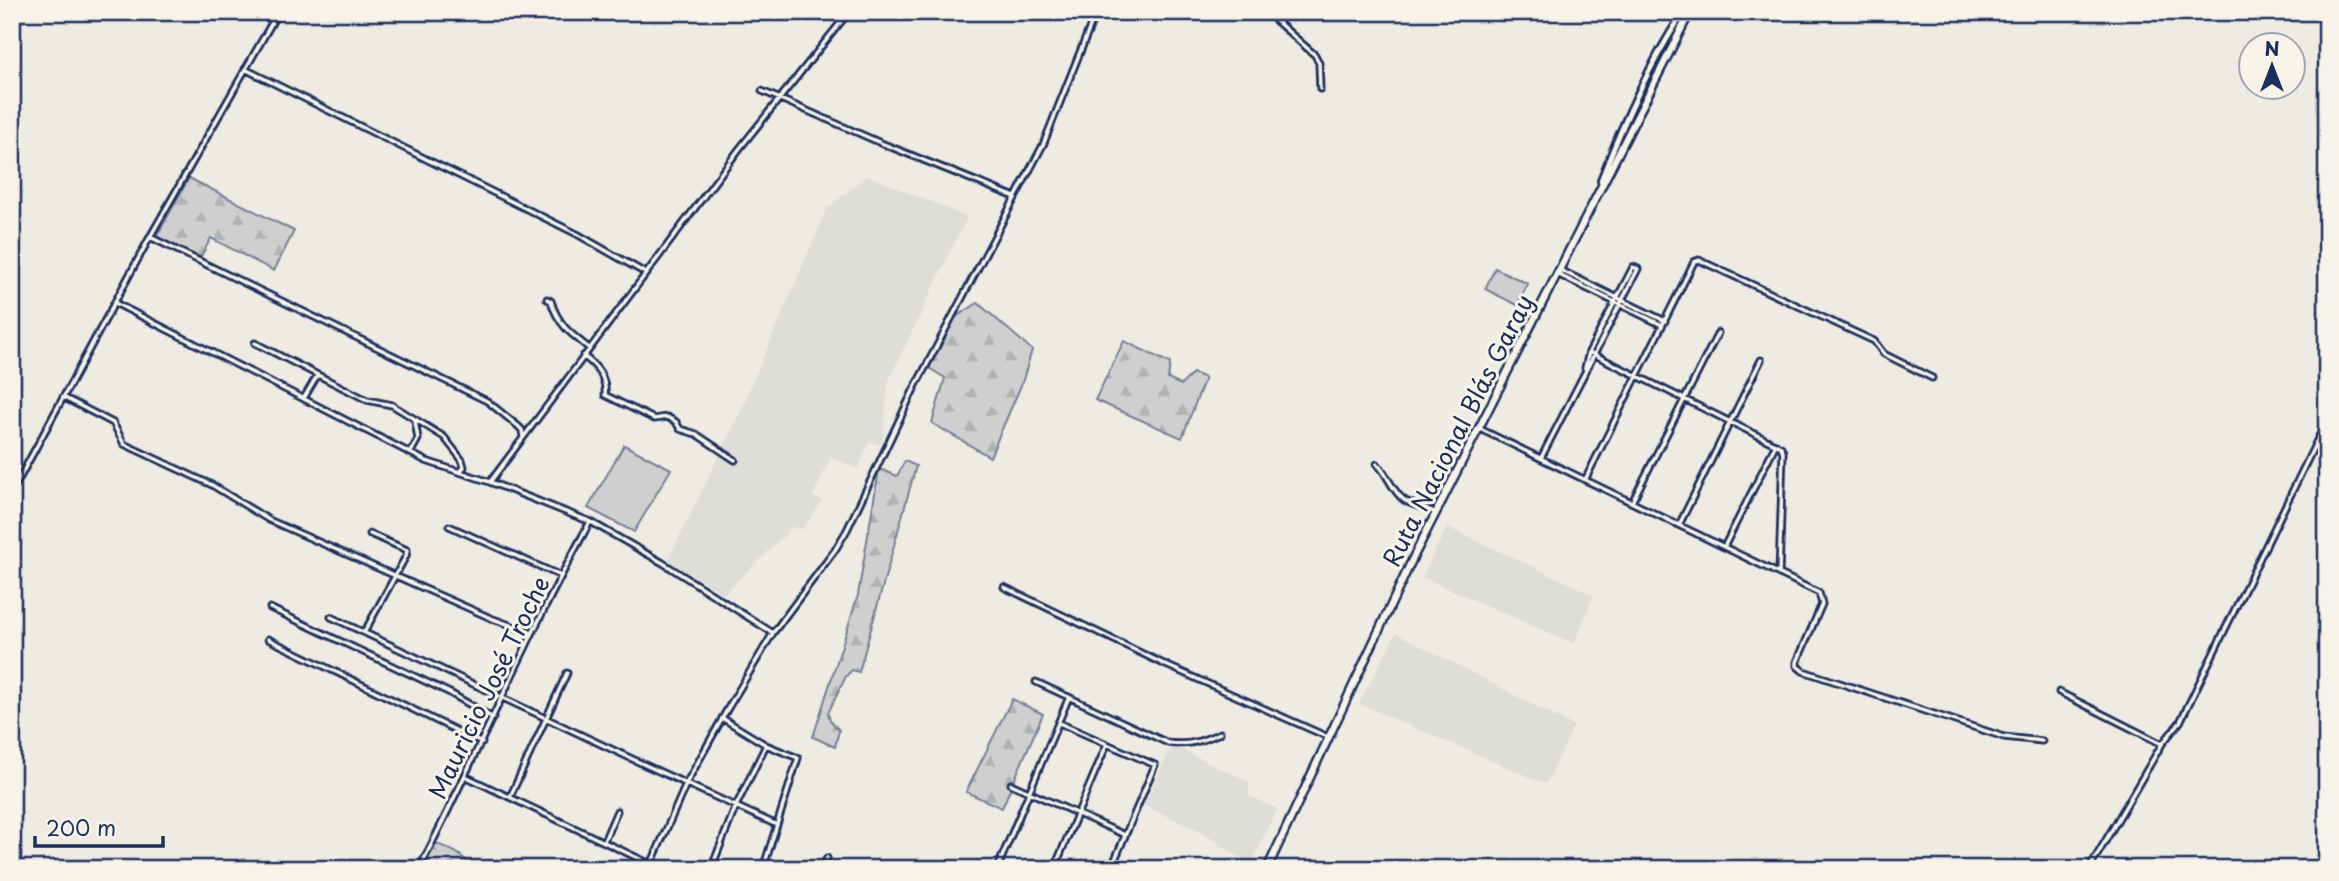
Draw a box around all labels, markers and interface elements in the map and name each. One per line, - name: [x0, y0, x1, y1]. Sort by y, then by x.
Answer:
- north arrow: [2238, 32, 2308, 102]
- text: N: [2264, 34, 2280, 62]
- street label: Ruta Nacional Blás Garay: [1373, 288, 1541, 572]
- street label: Mauricio José Troche: [418, 569, 558, 805]
- scale bar: [35, 804, 163, 848]
- text: 200 m: [46, 811, 116, 843]

